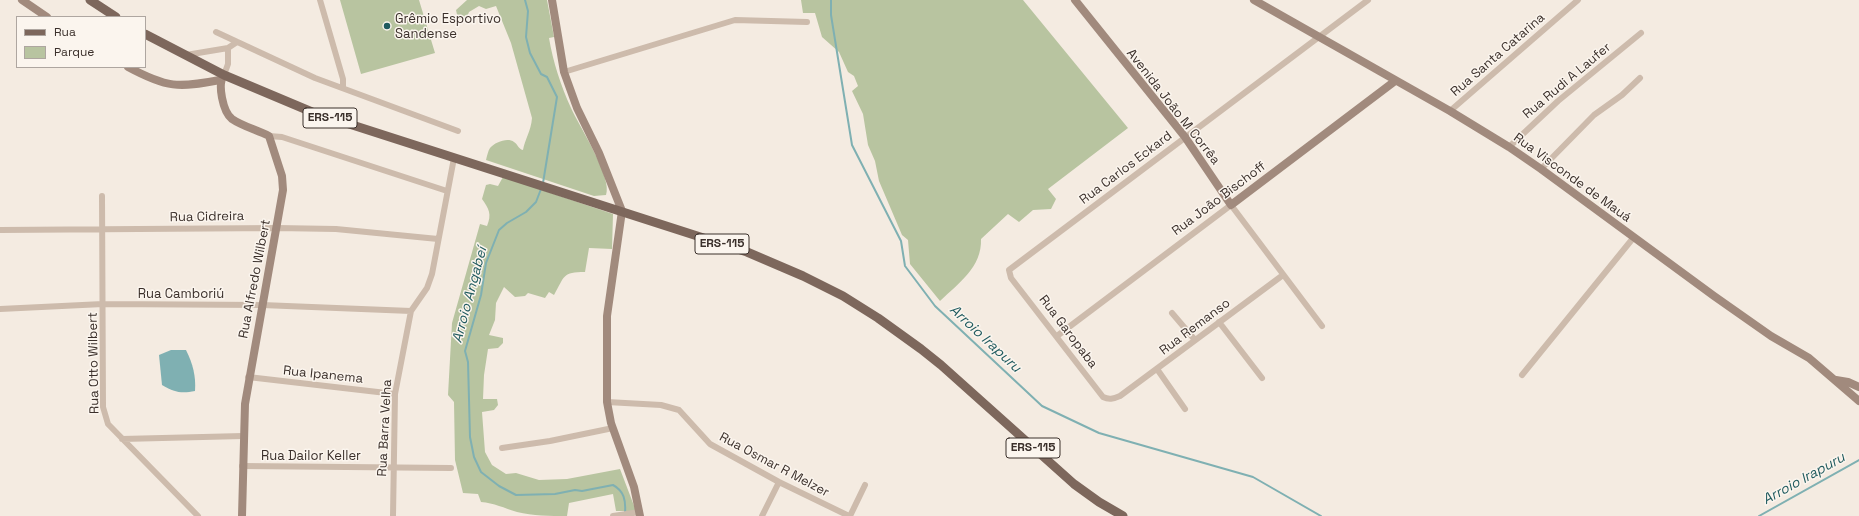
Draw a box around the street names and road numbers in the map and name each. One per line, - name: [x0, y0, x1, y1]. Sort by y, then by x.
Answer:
- street label: Rua Santa Catarina: [1448, 10, 1548, 100]
- street label: Rua Rudi A Laufer: [1520, 40, 1614, 122]
- street label: Avenida João M Corrêa: [1123, 46, 1223, 168]
- road number: ERS-115: [303, 108, 357, 128]
- street label: Rua Carlos Eckard: [1077, 128, 1175, 208]
- street label: Rua Visconde de Mauá: [1510, 130, 1634, 226]
- street label: Rua João Bischoff: [1169, 159, 1269, 239]
- street label: Rua Cidreira: [170, 209, 244, 225]
- street label: Rua Alfredo Wilbert: [236, 218, 274, 340]
- road number: ERS-115: [695, 234, 749, 254]
- street label: Rua Camboriú: [138, 286, 224, 302]
- street label: Rua Garopaba: [1035, 292, 1101, 372]
- street label: Rua Remanso: [1157, 295, 1233, 359]
- street label: Rua Otto Wilbert: [85, 312, 103, 414]
- street label: Rua Ipanema: [282, 363, 364, 387]
- street label: Rua Barra Velha: [375, 379, 395, 477]
- street label: Rua Osmar R Melzer: [716, 429, 832, 501]
- road number: ERS-115: [1006, 438, 1060, 458]
- street label: Rua Dailor Keller: [261, 448, 361, 464]

